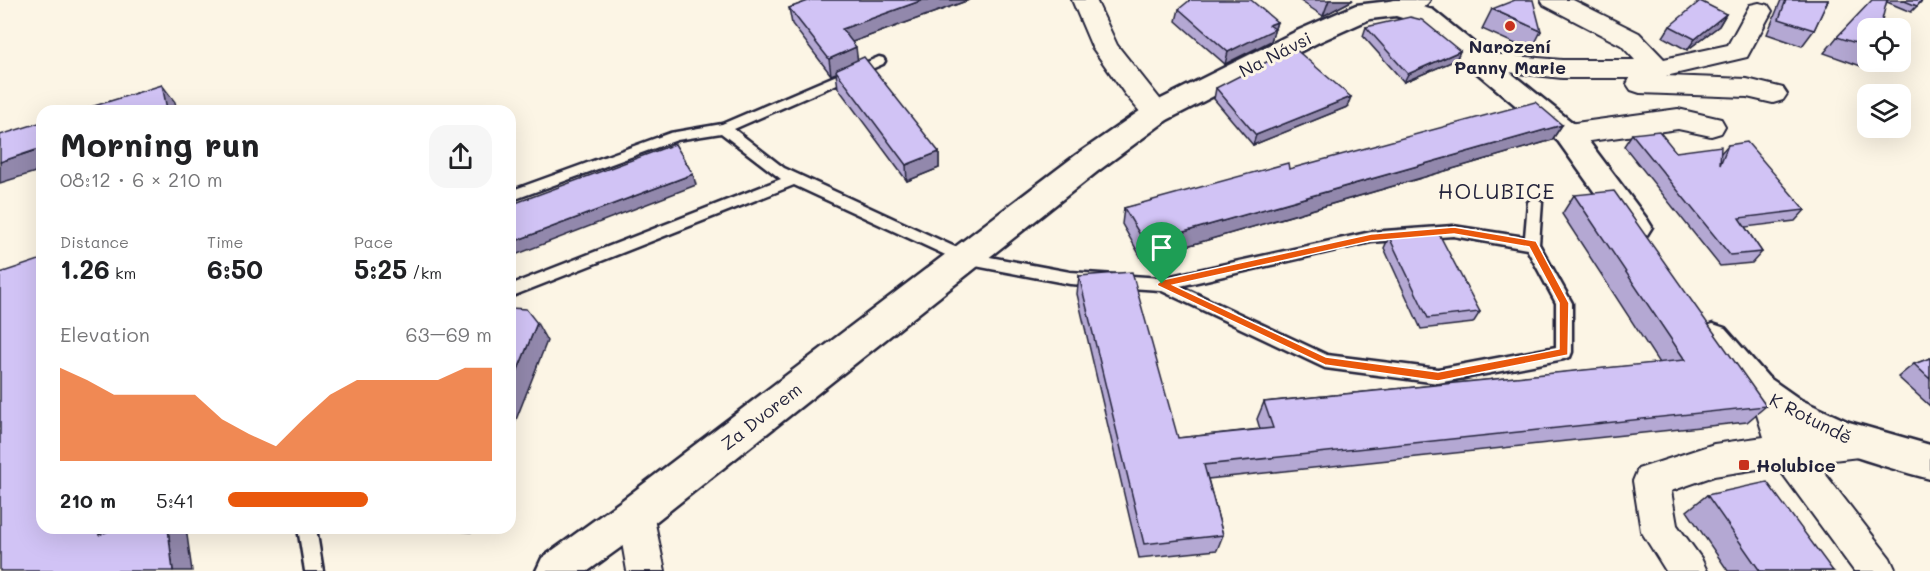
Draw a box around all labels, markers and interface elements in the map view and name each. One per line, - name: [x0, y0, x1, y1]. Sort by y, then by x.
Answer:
- map controls: [1857, 18, 1911, 138]
- button: locate: [1857, 18, 1911, 72]
- marker: Narození Panny Marie: [1503, 19, 1517, 33]
- street label: Na Návsi: [1235, 25, 1315, 83]
- place label: Narození Panny Marie: [1454, 34, 1566, 79]
- button: layers: [1857, 84, 1911, 138]
- text: Morning run: [60, 122, 260, 165]
- button: share: [429, 125, 492, 188]
- text: 08:12 · 6 × 210 m: [60, 166, 223, 192]
- district label: HOLUBICE: [1438, 177, 1556, 204]
- pin: [1136, 222, 1187, 284]
- text: Distance: [60, 231, 129, 252]
- text: Time: [207, 231, 243, 252]
- text: Pace: [354, 231, 393, 252]
- icon: arrive: [1145, 231, 1178, 264]
- text: 1.26: [60, 252, 110, 286]
- text: 6:50: [207, 252, 263, 286]
- text: 5:25: [354, 252, 407, 286]
- text: km: [110, 262, 136, 283]
- text: /km: [407, 262, 442, 283]
- text: Elevation: [60, 321, 150, 347]
- text: 63–69 m: [406, 321, 492, 347]
- street label: Za Dvorem: [716, 377, 806, 455]
- street label: K Rotundě: [1766, 387, 1856, 449]
- place label: Holubice: [1756, 453, 1836, 477]
- marker: Holubice: [1737, 458, 1751, 472]
- text: 210 m: [60, 487, 116, 513]
- text: 5:41: [156, 487, 195, 513]

